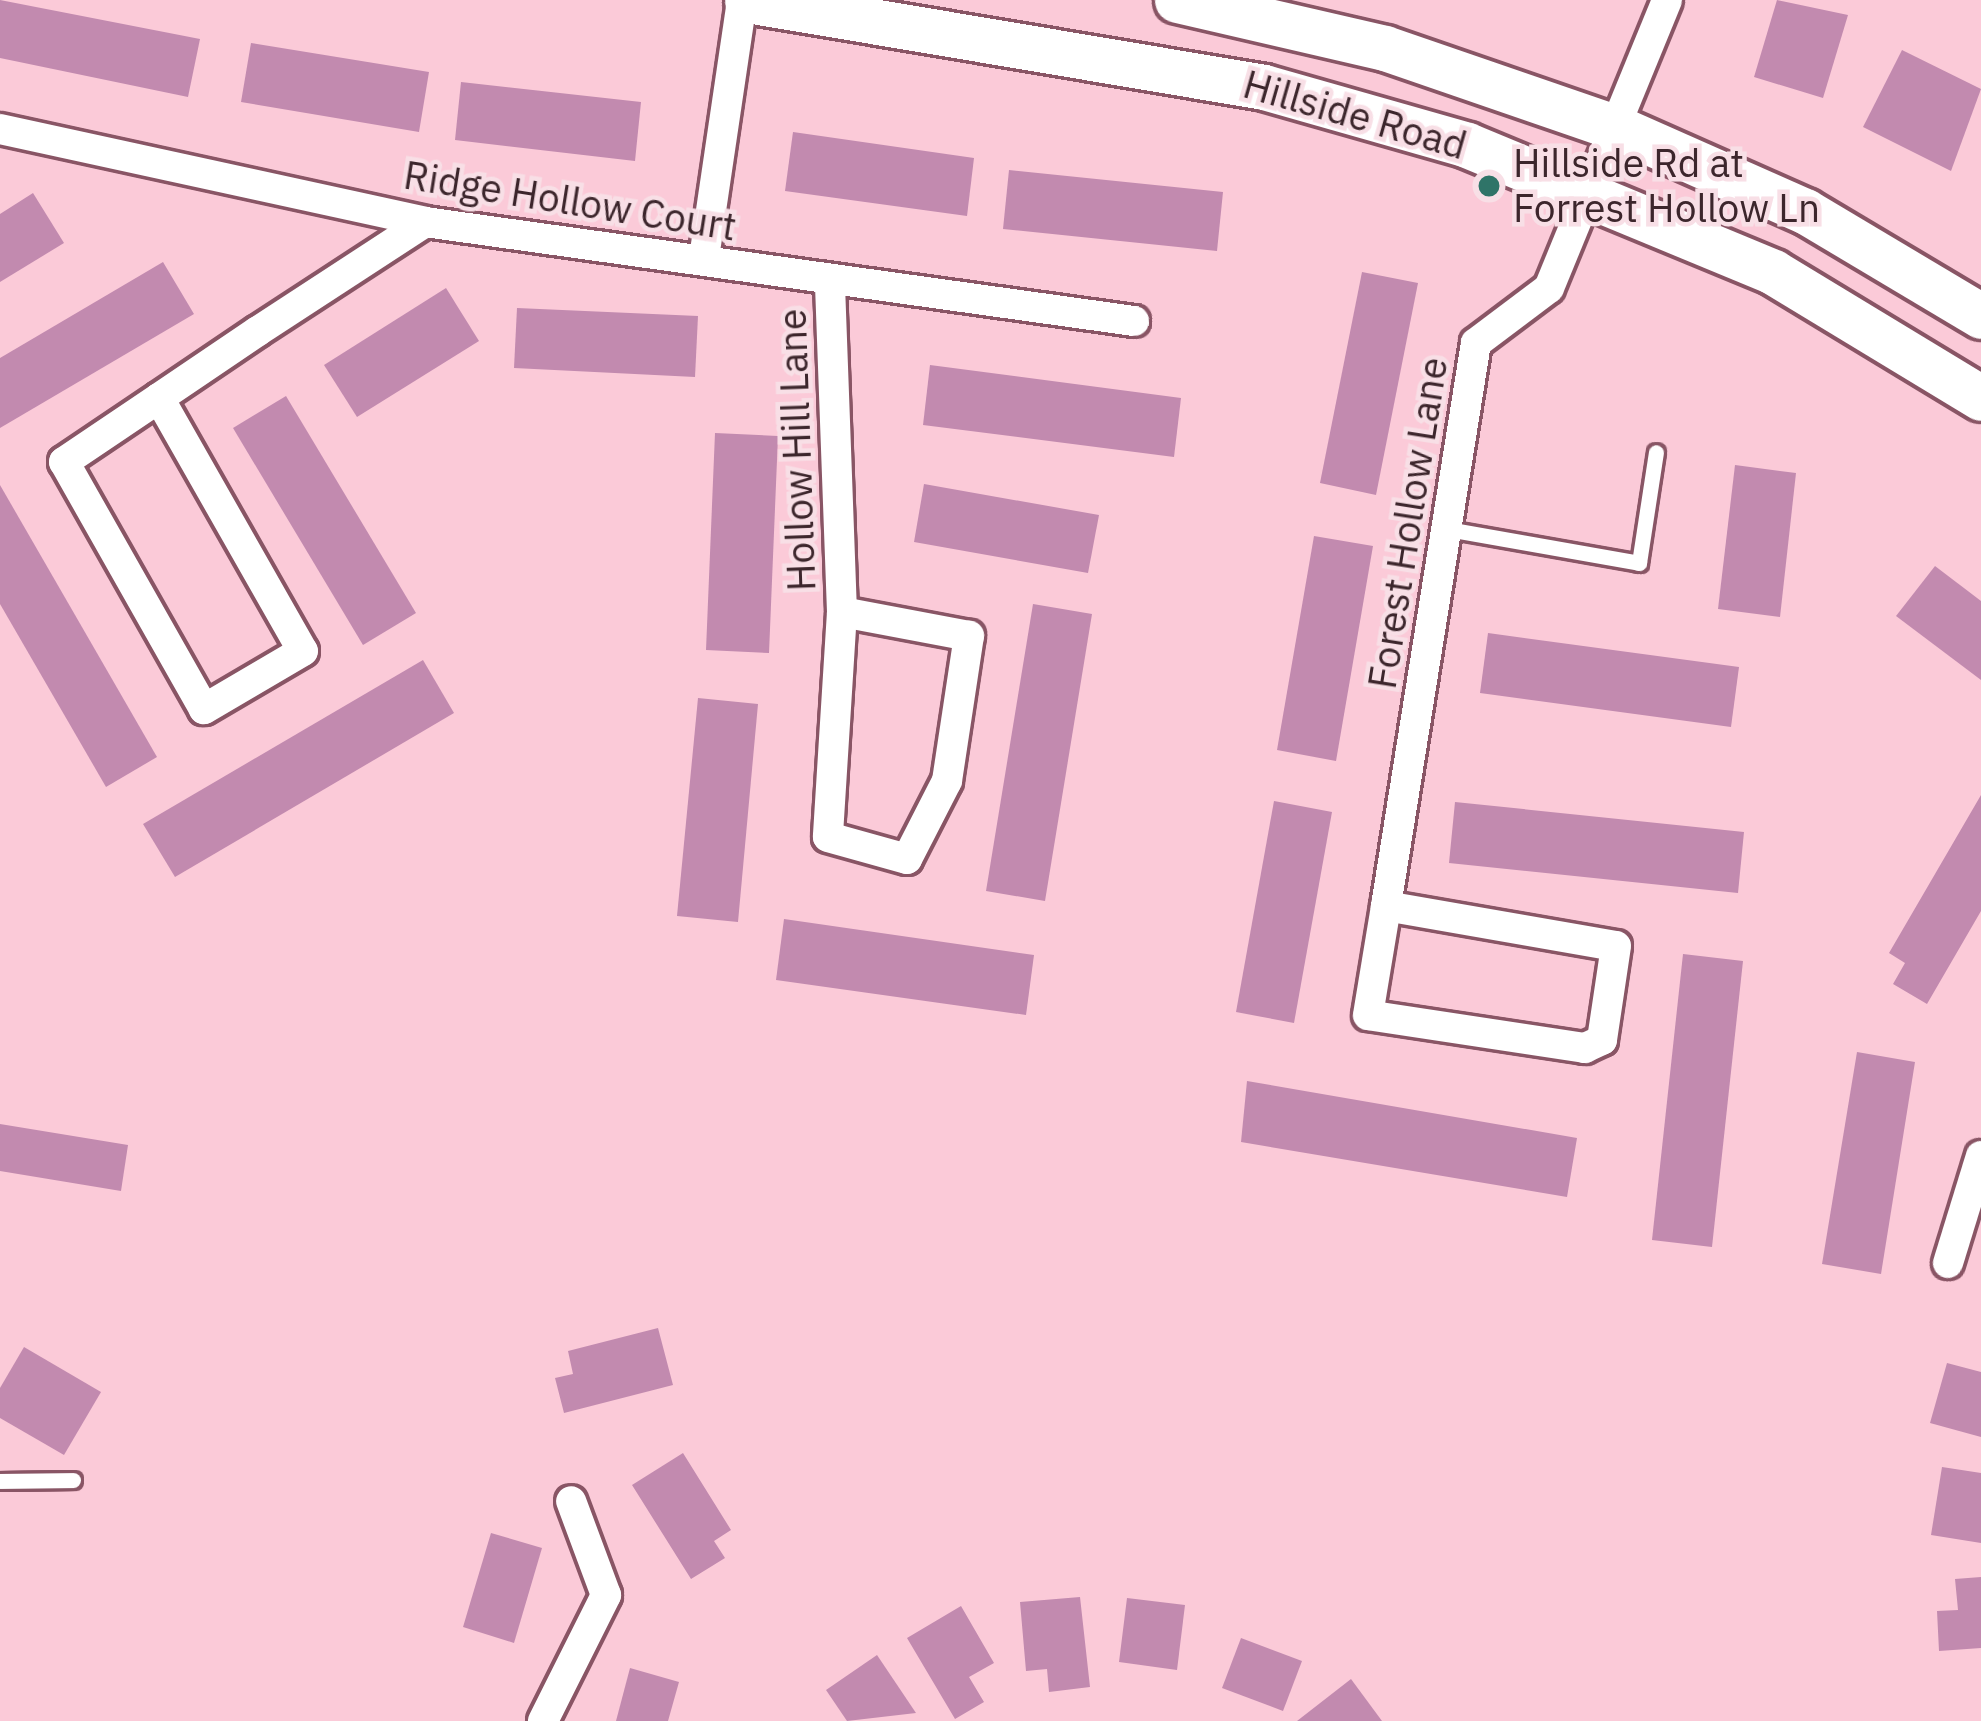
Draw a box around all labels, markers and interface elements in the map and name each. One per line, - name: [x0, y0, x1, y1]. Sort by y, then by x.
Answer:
- street label: Hillside Road: [1238, 61, 1472, 169]
- place label: Hillside Rd at Forrest Hollow Ln: [1513, 141, 1820, 232]
- street label: Ridge Hollow Court: [400, 152, 740, 250]
- marker: Hillside Rd at Forrest Hollow Ln: [1476, 173, 1502, 199]
- street label: Hollow Hill Lane: [769, 308, 825, 592]
- street label: Forest Hollow Lane: [1359, 354, 1457, 692]

